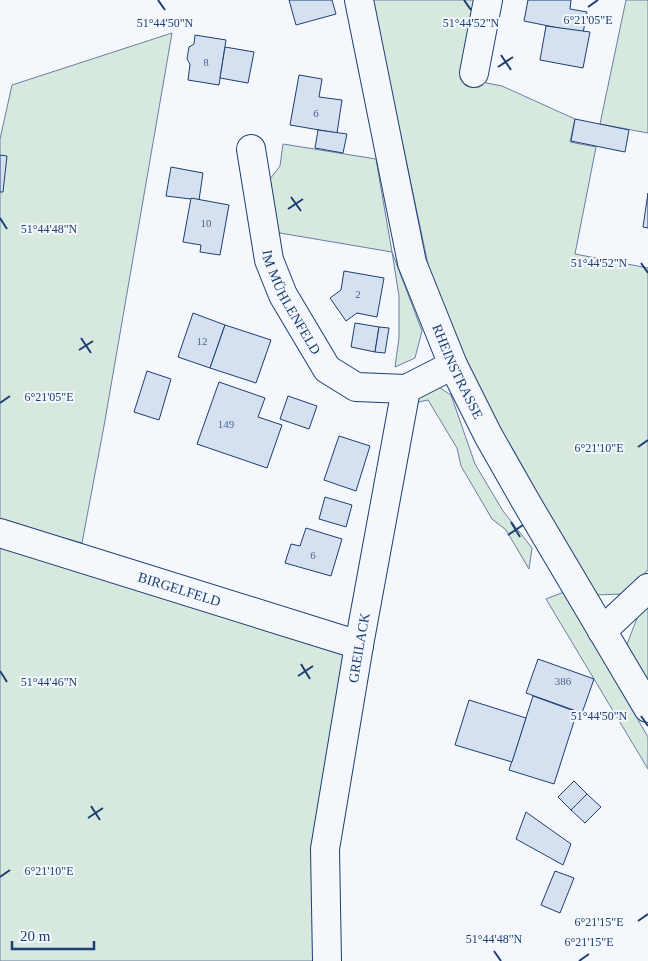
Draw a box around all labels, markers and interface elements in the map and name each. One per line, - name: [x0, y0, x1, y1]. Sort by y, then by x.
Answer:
- text: 6°21'05"E: [563, 13, 613, 27]
- text: 51°44'50"N: [137, 16, 194, 30]
- text: 51°44'52"N: [443, 16, 500, 30]
- house number: 8: [203, 56, 209, 68]
- house number: 6: [313, 107, 319, 119]
- house number: 10: [201, 217, 212, 229]
- text: 51°44'48"N: [21, 222, 78, 236]
- street label: IM MÜHLENFELD: [260, 249, 324, 357]
- text: 51°44'52"N: [571, 256, 628, 270]
- house number: 2: [355, 288, 361, 300]
- street label: RHEINSTRASSE: [430, 322, 486, 421]
- house number: 12: [197, 335, 208, 347]
- text: 6°21'05"E: [24, 390, 74, 404]
- house number: 149: [218, 418, 235, 430]
- text: 6°21'10"E: [574, 441, 624, 455]
- house number: 6: [310, 549, 316, 561]
- street label: BIRGELFELD: [136, 569, 223, 609]
- street label: GREILACK: [345, 612, 372, 684]
- text: 51°44'46"N: [21, 675, 78, 689]
- house number: 386: [555, 675, 572, 687]
- text: 51°44'50"N: [571, 709, 628, 723]
- text: 6°21'10"E: [24, 864, 74, 878]
- text: 6°21'15"E: [574, 915, 624, 929]
- scale bar: [12, 918, 95, 950]
- text: 20 m: [20, 928, 51, 944]
- text: 51°44'48"N: [466, 932, 523, 946]
- text: 6°21'15"E: [564, 935, 614, 949]

